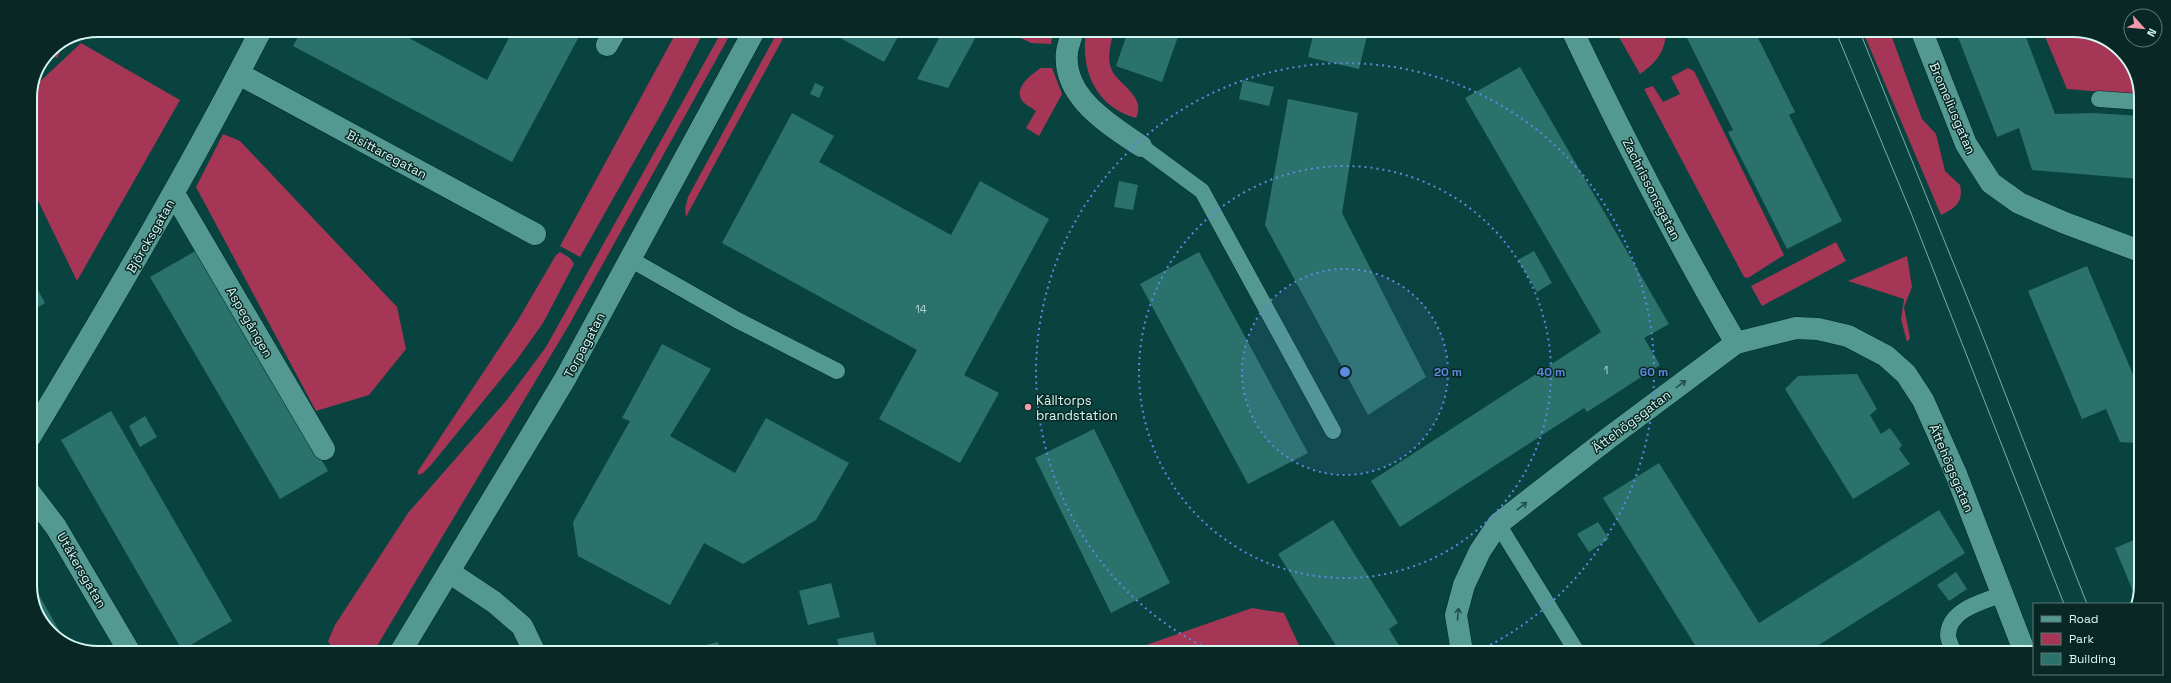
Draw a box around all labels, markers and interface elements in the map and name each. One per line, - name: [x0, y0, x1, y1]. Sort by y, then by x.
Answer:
- north arrow: [2123, 8, 2163, 48]
- text: N: [2144, 26, 2160, 39]
- street label: Bromeliusgatan: [1926, 60, 1980, 157]
- street label: Bisittaregatan: [344, 126, 430, 183]
- street label: Zachrissonsgatan: [1619, 135, 1685, 243]
- street label: Björcksgatan: [122, 196, 178, 276]
- street label: Aspegången: [222, 284, 277, 361]
- house number: 14: [915, 302, 927, 316]
- street label: Torpagatan: [560, 310, 609, 381]
- house number: 1: [1604, 363, 1608, 377]
- text: 20 m: [1434, 364, 1462, 380]
- text: 40 m: [1537, 364, 1565, 380]
- text: 60 m: [1640, 364, 1668, 380]
- centre of rings: [1338, 365, 1352, 379]
- one-way arrow: [1675, 380, 1686, 388]
- street label: Ättehögsgatan: [1589, 386, 1674, 456]
- place label: Kålltorps brandstation: [1036, 392, 1118, 424]
- marker: Kålltorps brandstation: [1023, 402, 1033, 412]
- street label: Ättehögsgatan: [1925, 422, 1978, 515]
- one-way arrow: [1517, 501, 1528, 510]
- street label: Utåkersgatan: [53, 529, 110, 611]
- legend: [2033, 603, 2163, 675]
- one-way arrow: [1454, 608, 1461, 621]
- text: Road: [2069, 611, 2098, 627]
- text: Park: [2069, 631, 2094, 647]
- text: Building: [2069, 651, 2116, 667]

